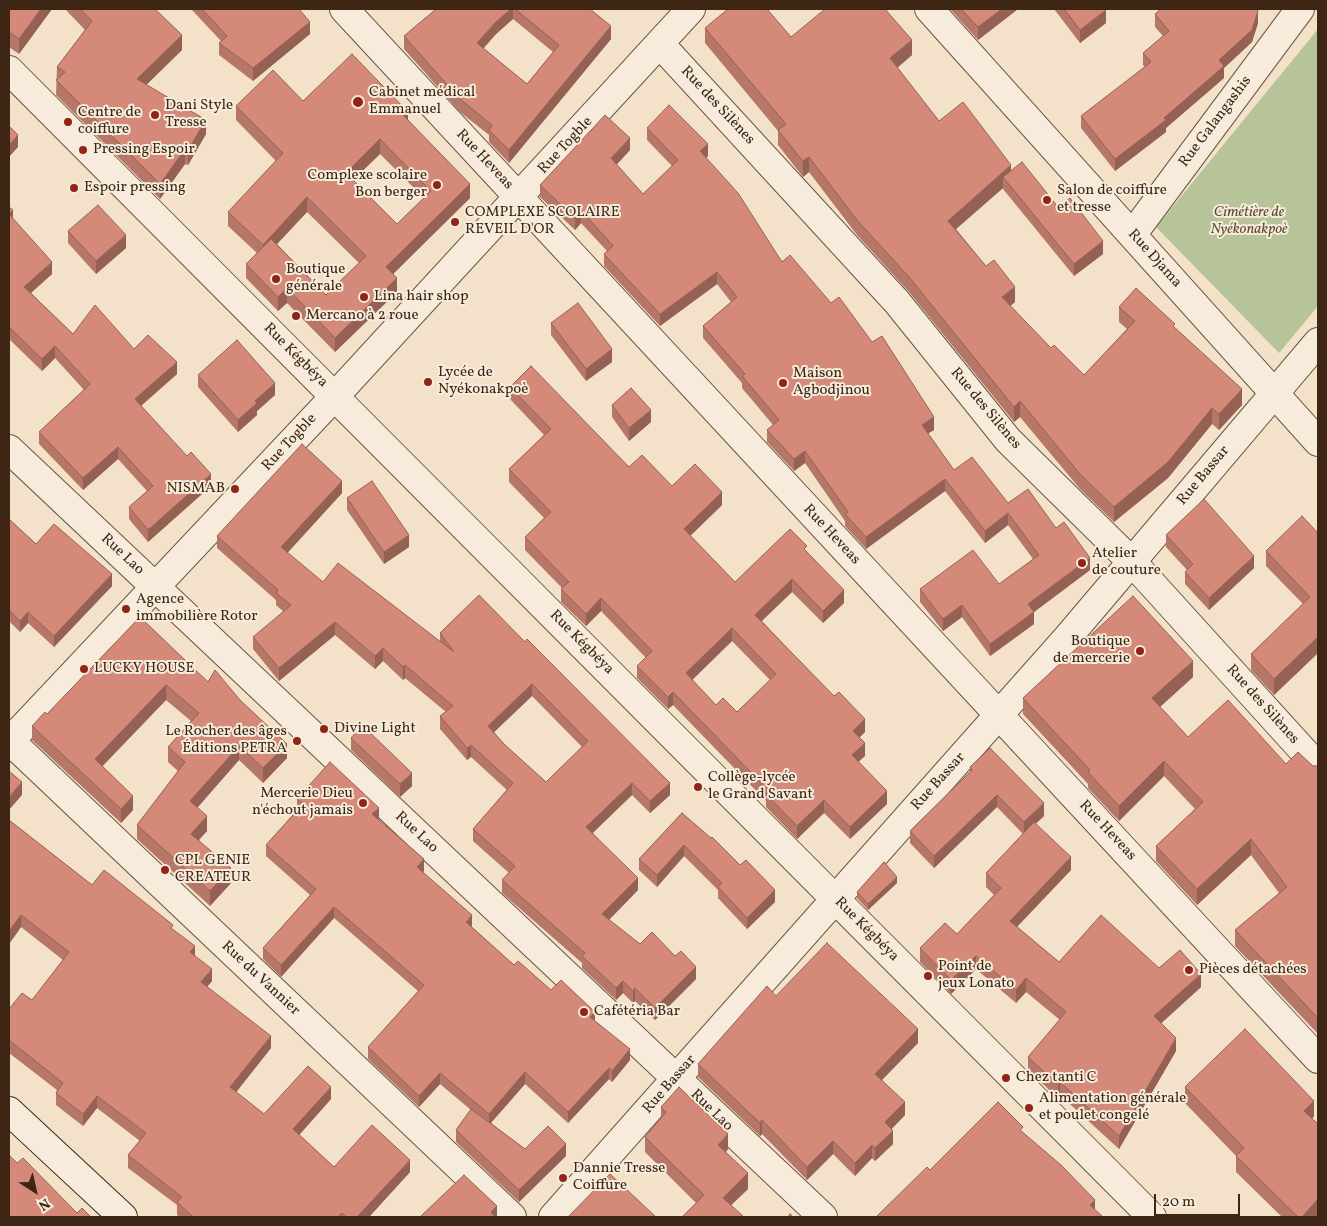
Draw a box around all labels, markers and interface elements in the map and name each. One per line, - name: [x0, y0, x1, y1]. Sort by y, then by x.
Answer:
- street label: Rue des Silènes: [676, 63, 758, 149]
- street label: Rue Galangashis: [1176, 73, 1256, 171]
- place label: Cabinet médical Emmanuel: [369, 84, 475, 119]
- marker: Cabinet médical Emmanuel: [351, 95, 365, 109]
- place label: Dani Style Tresse: [165, 97, 233, 132]
- place label: Centre de coiffure: [78, 104, 141, 139]
- marker: Dani Style Tresse: [149, 109, 161, 121]
- street label: Rue Togble: [535, 114, 597, 178]
- marker: Centre de coiffure: [62, 116, 74, 128]
- street label: Rue Heveas: [452, 126, 516, 194]
- place label: Pressing Espoir: [93, 141, 195, 159]
- marker: Pressing Espoir: [77, 144, 89, 156]
- place label: Complexe scolaire Bon berger: [307, 167, 427, 202]
- place label: Espoir pressing: [84, 179, 186, 197]
- marker: Complexe scolaire Bon berger: [431, 179, 443, 191]
- marker: Espoir pressing: [68, 182, 80, 194]
- place label: Salon de coiffure et tresse: [1057, 182, 1167, 217]
- marker: Salon de coiffure et tresse: [1041, 194, 1053, 206]
- place label: COMPLEXE SCOLAIRE REVEIL D'OR: [465, 204, 620, 239]
- park label: Cimétière de Nyékonakpoè: [1210, 204, 1288, 239]
- marker: COMPLEXE SCOLAIRE REVEIL D'OR: [449, 216, 461, 228]
- street label: Rue Djama: [1123, 226, 1185, 292]
- place label: Boutique générale: [286, 261, 345, 296]
- marker: Boutique générale: [270, 273, 282, 285]
- place label: Lina hair shop: [374, 288, 468, 306]
- marker: Lina hair shop: [358, 291, 370, 303]
- place label: Mercano à 2 roue: [306, 307, 419, 325]
- marker: Mercano à 2 roue: [290, 310, 302, 322]
- street label: Rue Kégbéya: [259, 320, 331, 392]
- place label: Lycée de Nyékonakpoè: [438, 364, 528, 399]
- place label: Maison Agbodjinou: [793, 365, 870, 400]
- street label: Rue des Silènes: [946, 365, 1024, 453]
- marker: Lycée de Nyékonakpoè: [422, 376, 434, 388]
- marker: Maison Agbodjinou: [777, 377, 789, 389]
- street label: Rue Togble: [259, 411, 321, 475]
- street label: Rue Bassar: [1174, 443, 1234, 509]
- place label: NISMAB: [166, 480, 225, 498]
- marker: NISMAB: [229, 483, 241, 495]
- street label: Rue Heveas: [799, 501, 863, 569]
- street label: Rue Lao: [97, 530, 147, 580]
- place label: Atelier de couture: [1092, 545, 1161, 580]
- marker: Atelier de couture: [1076, 557, 1088, 569]
- place label: Agence immobilière Rotor: [136, 591, 257, 626]
- marker: Agence immobilière Rotor: [120, 603, 132, 615]
- street label: Rue Kégbéya: [545, 607, 617, 679]
- place label: Boutique de mercerie: [1053, 633, 1130, 668]
- marker: Boutique de mercerie: [1134, 645, 1146, 657]
- place label: LUCKY HOUSE: [94, 660, 195, 678]
- street label: Rue des Silènes: [1222, 662, 1302, 748]
- marker: LUCKY HOUSE: [78, 663, 90, 675]
- place label: Divine Light: [334, 720, 416, 738]
- place label: Le Rocher des âges Éditions PETRA: [165, 723, 287, 758]
- marker: Divine Light: [318, 723, 330, 735]
- marker: Le Rocher des âges Éditions PETRA: [291, 735, 303, 747]
- street label: Rue Bassar: [908, 749, 970, 815]
- place label: Collège-lycée le Grand Savant: [708, 769, 813, 804]
- marker: Collège-lycée le Grand Savant: [692, 781, 704, 793]
- place label: Mercerie Dieu n'échout jamais: [252, 785, 353, 820]
- marker: Mercerie Dieu n'échout jamais: [357, 797, 369, 809]
- street label: Rue Heveas: [1075, 797, 1139, 865]
- street label: Rue Lao: [391, 808, 441, 858]
- place label: CPL GENIE CREATEUR: [175, 852, 251, 887]
- marker: CPL GENIE CREATEUR: [159, 864, 171, 876]
- street label: Rue Kégbéya: [830, 894, 902, 966]
- street label: Rue du Vannier: [217, 938, 303, 1020]
- place label: Point de jeux Lonato: [938, 958, 1014, 993]
- place label: Pièces détachées: [1199, 961, 1307, 979]
- marker: Pièces détachées: [1183, 964, 1195, 976]
- marker: Point de jeux Lonato: [922, 970, 934, 982]
- place label: Cafétéria Bar: [594, 1003, 680, 1021]
- marker: Cafétéria Bar: [578, 1006, 590, 1018]
- street label: Rue Bassar: [640, 1052, 700, 1118]
- place label: Chez tanti C: [1016, 1069, 1097, 1087]
- marker: Chez tanti C: [1000, 1072, 1012, 1084]
- street label: Rue Lao: [686, 1086, 736, 1136]
- place label: Alimentation générale et poulet congelé: [1039, 1090, 1186, 1125]
- marker: Alimentation générale et poulet congelé: [1023, 1102, 1035, 1114]
- place label: Dannie Tresse Coiffure: [573, 1160, 665, 1195]
- north arrow: [10, 1166, 60, 1216]
- marker: Dannie Tresse Coiffure: [557, 1172, 569, 1184]
- scale bar: [1157, 1184, 1243, 1216]
- text: 20 m: [1162, 1192, 1195, 1213]
- text: N: [34, 1193, 54, 1214]

